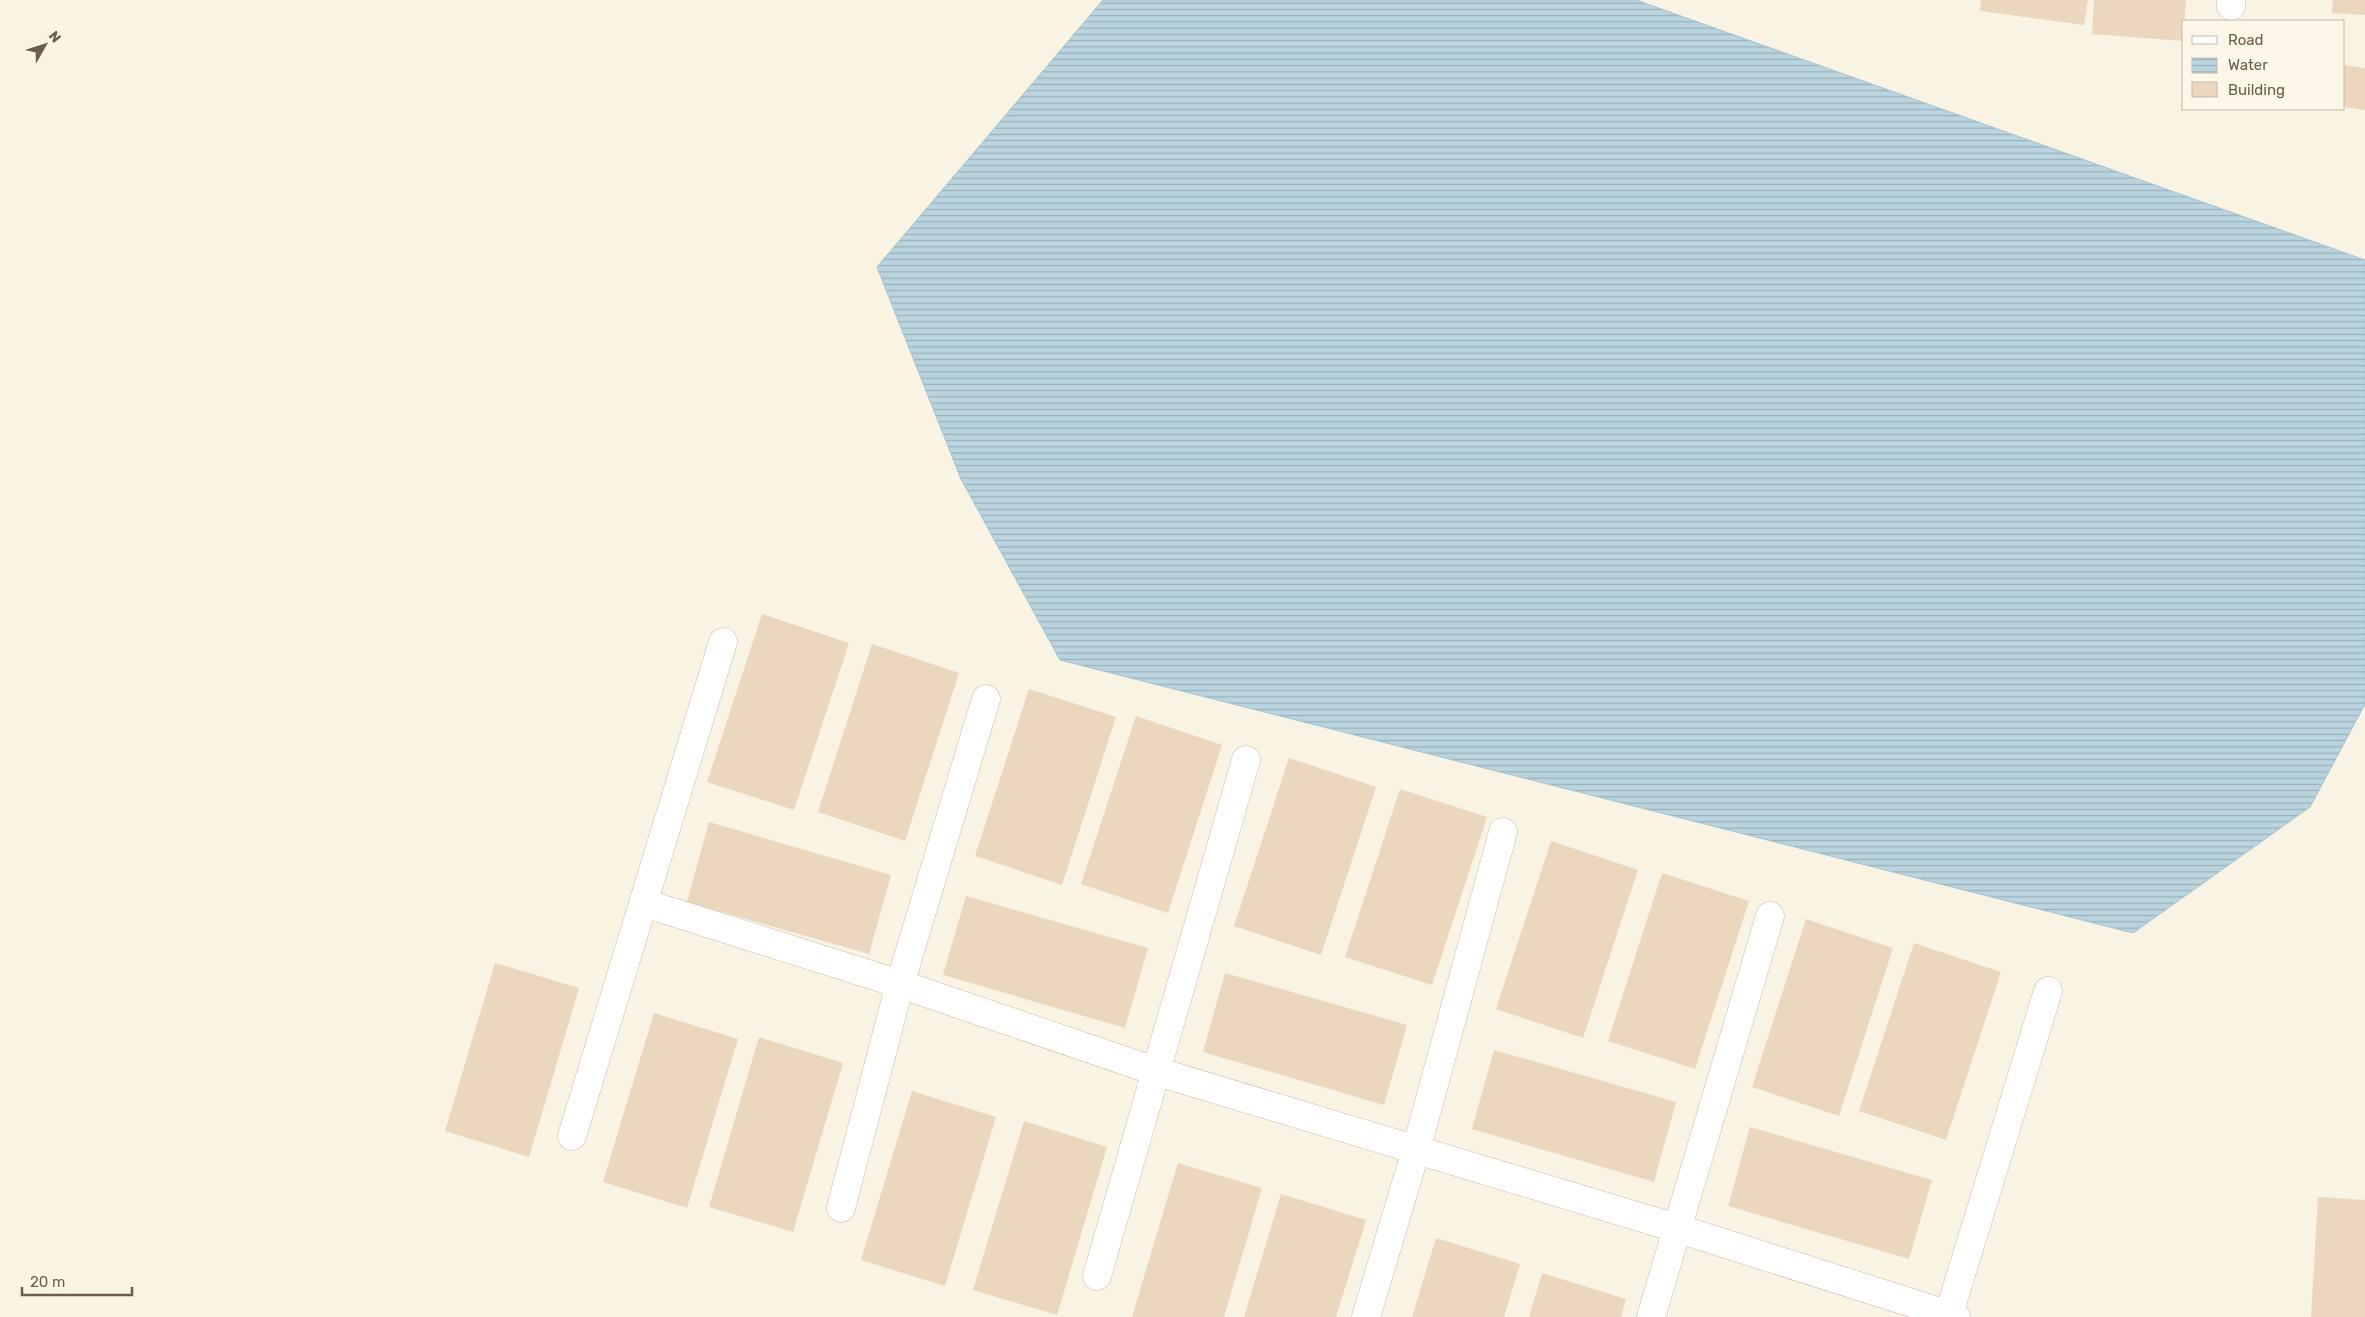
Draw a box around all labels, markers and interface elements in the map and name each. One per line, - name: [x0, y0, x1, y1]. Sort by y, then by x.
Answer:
- north arrow: [20, 20, 70, 70]
- legend: [2182, 20, 2345, 110]
- text: N: [45, 28, 64, 46]
- text: Road: [2228, 31, 2264, 49]
- text: Water: [2228, 56, 2268, 74]
- text: Building: [2228, 81, 2285, 99]
- scale bar: [22, 1264, 132, 1296]
- text: 20 m: [30, 1273, 65, 1291]

